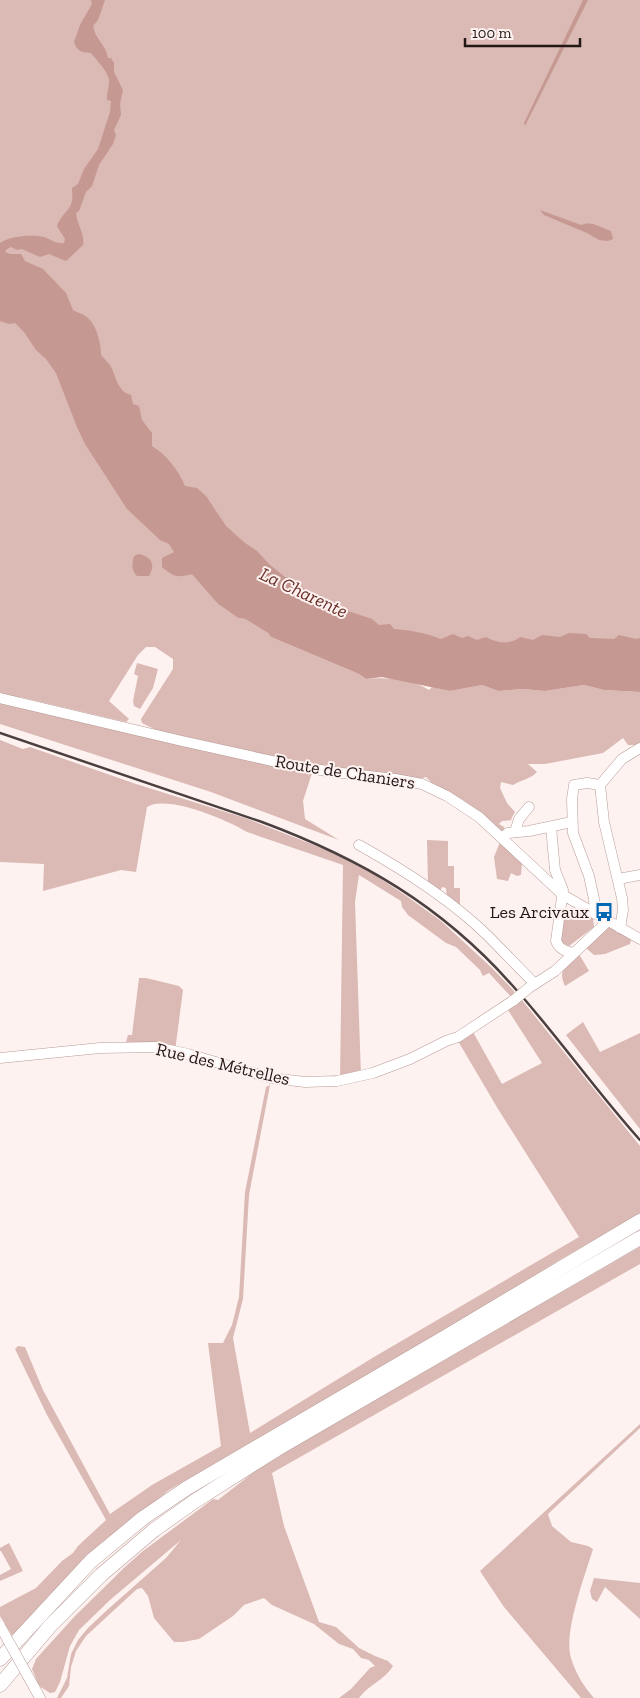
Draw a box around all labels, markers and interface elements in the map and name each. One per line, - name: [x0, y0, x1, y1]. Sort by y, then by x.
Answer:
- scale bar: [465, 15, 580, 47]
- text: 100 m: [472, 24, 511, 42]
- water label: La Charente: [256, 562, 351, 623]
- street label: Route de Chaniers: [273, 750, 417, 794]
- place label: Les Arcivaux: [490, 901, 589, 923]
- bus stop icon: Les Arcivaux: [593, 901, 615, 923]
- street label: Rue des Métrelles: [154, 1038, 292, 1090]

